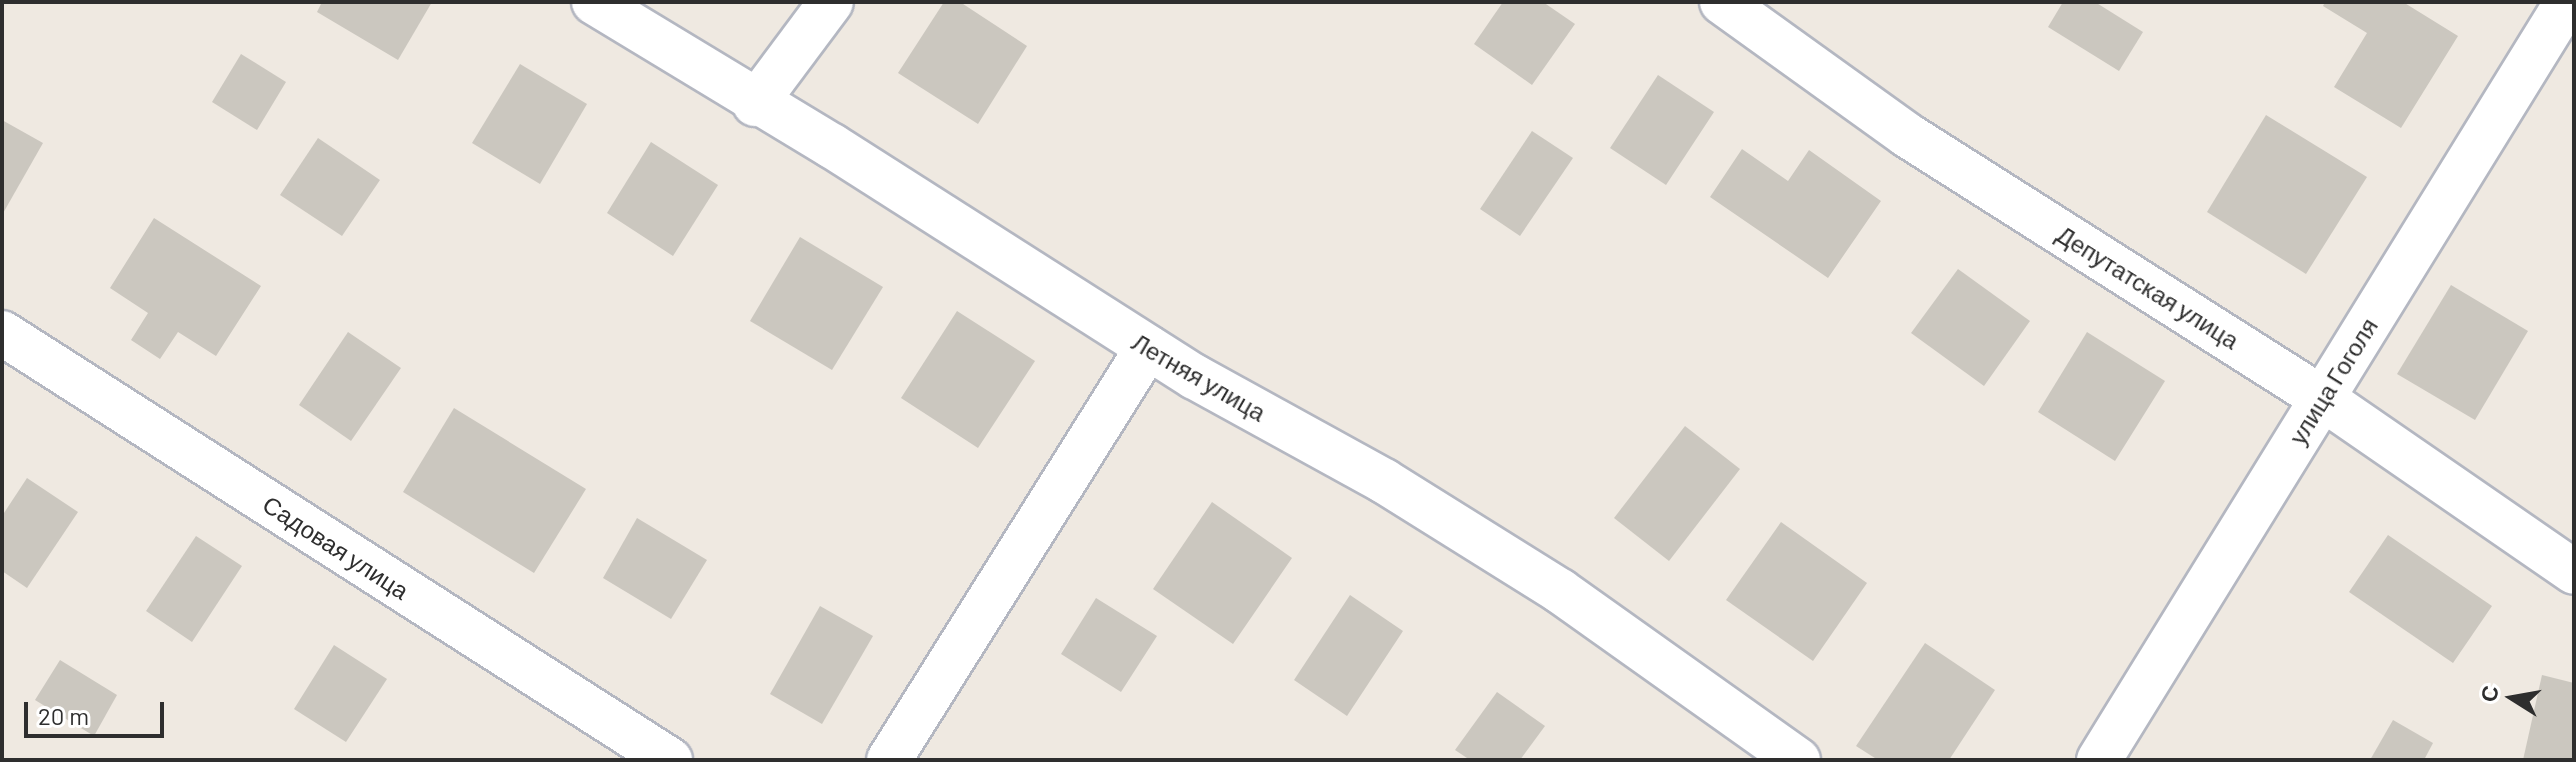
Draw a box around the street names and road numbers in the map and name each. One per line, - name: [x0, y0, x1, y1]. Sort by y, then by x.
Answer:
- street label: Депутатская улица: [2052, 219, 2244, 355]
- street label: улица Гоголя: [2283, 312, 2383, 450]
- street label: Летняя улица: [1127, 327, 1271, 427]
- street label: Садовая улица: [258, 489, 414, 605]

